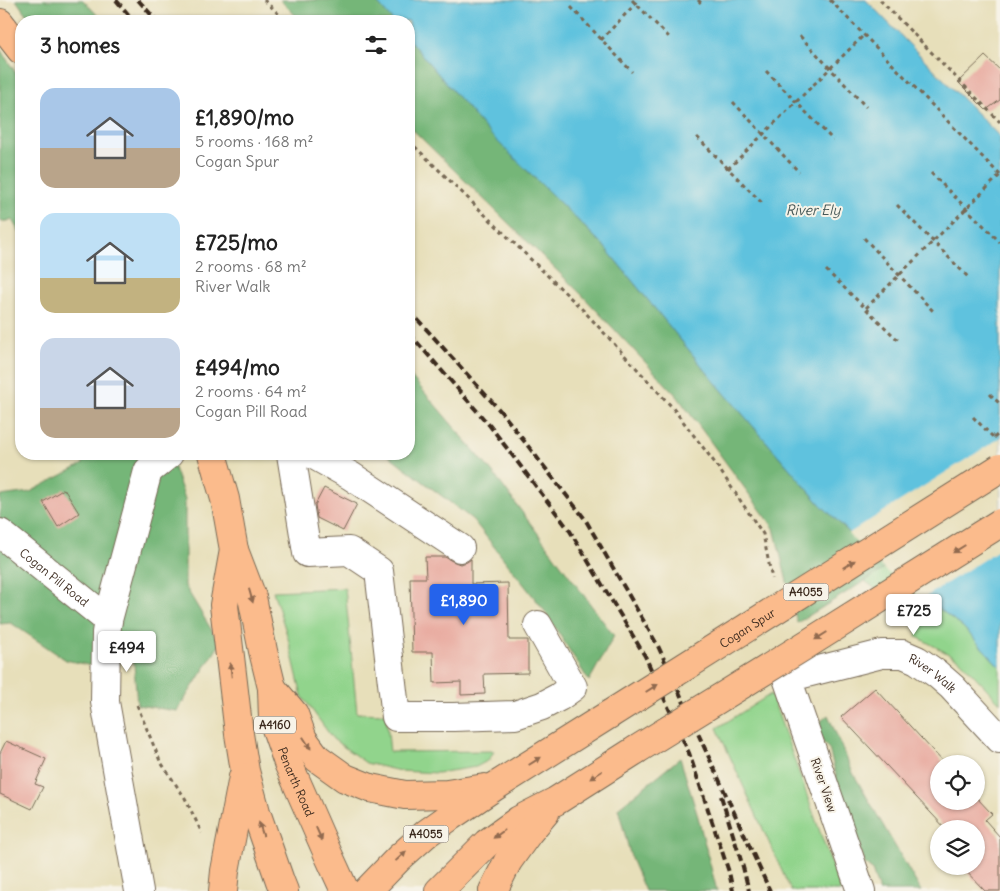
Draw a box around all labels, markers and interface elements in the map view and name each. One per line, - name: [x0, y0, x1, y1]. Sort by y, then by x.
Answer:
- icon: filters: [362, 31, 390, 59]
- text: 3 homes: [40, 32, 120, 59]
- text: £1,890/mo: [195, 104, 294, 131]
- icon: home: [80, 108, 140, 168]
- text: 5 rooms · 168 m²: [195, 131, 313, 151]
- text: Cogan Spur: [195, 151, 279, 171]
- water label: River Ely: [786, 201, 841, 219]
- text: £725/mo: [195, 229, 278, 256]
- icon: home: [80, 233, 140, 293]
- text: 2 rooms · 68 m²: [195, 256, 307, 276]
- text: River Walk: [195, 276, 270, 296]
- text: £494/mo: [195, 354, 280, 381]
- icon: home: [80, 358, 140, 418]
- text: 2 rooms · 64 m²: [195, 381, 307, 401]
- text: Cogan Pill Road: [195, 401, 307, 421]
- one-way arrow: [952, 544, 966, 554]
- street label: Cogan Pill Road: [17, 545, 92, 609]
- one-way arrow: [842, 560, 855, 569]
- pin: £1,890: [423, 584, 505, 626]
- road number: A4055: [784, 584, 828, 600]
- one-way arrow: [248, 588, 256, 603]
- text: £1,890: [440, 590, 488, 610]
- pin: £725: [884, 594, 944, 636]
- text: £725: [897, 600, 931, 620]
- street label: Cogan Spur: [716, 604, 778, 651]
- pin: £494: [97, 630, 157, 673]
- one-way arrow: [815, 631, 828, 640]
- text: £494: [109, 637, 145, 657]
- street label: River Walk: [907, 650, 960, 695]
- one-way arrow: [227, 661, 235, 677]
- one-way arrow: [645, 684, 658, 693]
- road number: A4160: [254, 716, 296, 734]
- one-way arrow: [302, 737, 312, 750]
- street label: Penarth Road: [275, 745, 318, 818]
- map controls: [930, 755, 985, 875]
- button: locate: [930, 755, 985, 810]
- one-way arrow: [529, 756, 542, 766]
- street label: River View: [808, 756, 840, 815]
- one-way arrow: [590, 771, 603, 780]
- button: layers: [930, 820, 985, 875]
- one-way arrow: [257, 821, 265, 836]
- road number: A4055: [404, 826, 448, 842]
- one-way arrow: [315, 827, 323, 842]
- one-way arrow: [492, 829, 506, 839]
- one-way arrow: [395, 851, 408, 862]

